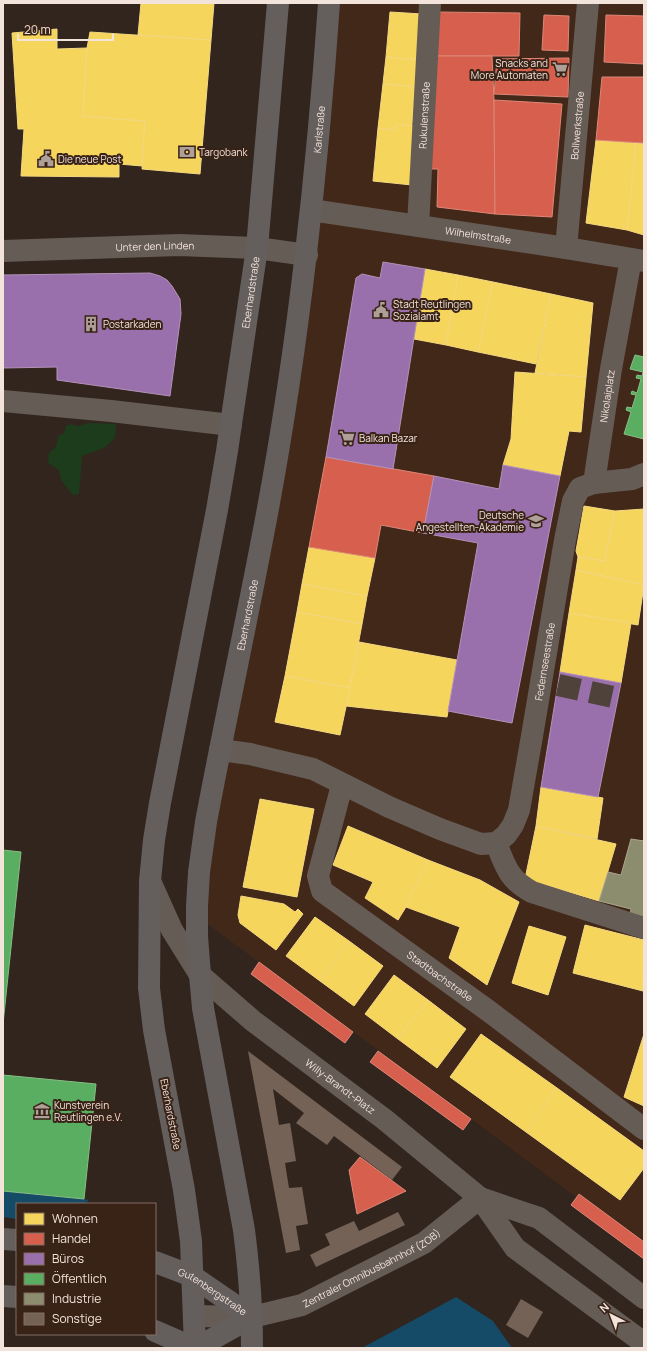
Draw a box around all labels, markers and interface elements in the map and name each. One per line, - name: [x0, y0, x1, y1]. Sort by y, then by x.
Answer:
- scale bar: [18, 16, 113, 42]
- text: 20 m: [24, 21, 51, 38]
- place label: Snacks and More Automaten: [471, 56, 548, 82]
- supermarket icon: Snacks and More Automaten: [551, 60, 569, 78]
- street label: Rukulenstraße: [415, 81, 433, 149]
- street label: Bollwerkstraße: [567, 91, 587, 160]
- street label: Karlstraße: [310, 105, 328, 154]
- bank icon: Targobank: [178, 143, 196, 161]
- place label: Targobank: [199, 145, 248, 159]
- public building icon: Die neue Post: [37, 150, 55, 168]
- place label: Die neue Post: [58, 152, 122, 166]
- street label: Wilhelmstraße: [444, 223, 512, 247]
- street label: Unter den Linden: [115, 238, 195, 254]
- street label: Eberhardstraße: [238, 256, 263, 329]
- place label: Stadt Reutlingen Sozialamt: [393, 297, 471, 323]
- public building icon: Stadt Reutlingen Sozialamt: [372, 301, 390, 319]
- building icon: Postarkaden: [82, 315, 100, 333]
- place label: Postarkaden: [103, 317, 161, 331]
- street label: Nikolaiplatz: [596, 369, 618, 423]
- supermarket icon: Balkan Bazar: [338, 429, 356, 447]
- place label: Balkan Bazar: [359, 431, 418, 445]
- place label: Deutsche Angestellten-Akademie: [416, 508, 524, 534]
- school or university icon: Deutsche Angestellten-Akademie: [527, 512, 545, 530]
- street label: Eberhardstraße: [233, 578, 261, 652]
- street label: Federnseestraße: [531, 621, 558, 702]
- street label: Stadtbachstraße: [404, 947, 476, 1005]
- street label: Willy-Brandt-Platz: [302, 1056, 378, 1117]
- street label: Eberhardstraße: [157, 1077, 185, 1151]
- place label: Kunstverein Reutlingen e.V.: [54, 1098, 122, 1124]
- museum icon: Kunstverein Reutlingen e.V.: [33, 1102, 51, 1120]
- legend: [16, 1203, 156, 1335]
- text: Wohnen: [52, 1210, 98, 1227]
- street label: Zentraler Omnibusbahnhof (ZOB): [300, 1226, 443, 1311]
- text: Handel: [52, 1230, 91, 1247]
- text: Büros: [52, 1250, 84, 1267]
- street label: Gutenbergstraße: [176, 1264, 250, 1319]
- text: Öffentlich: [52, 1270, 107, 1287]
- text: Industrie: [52, 1290, 101, 1307]
- north arrow: [591, 1295, 631, 1335]
- text: N: [596, 1299, 612, 1315]
- text: Sonstige: [52, 1310, 102, 1327]

